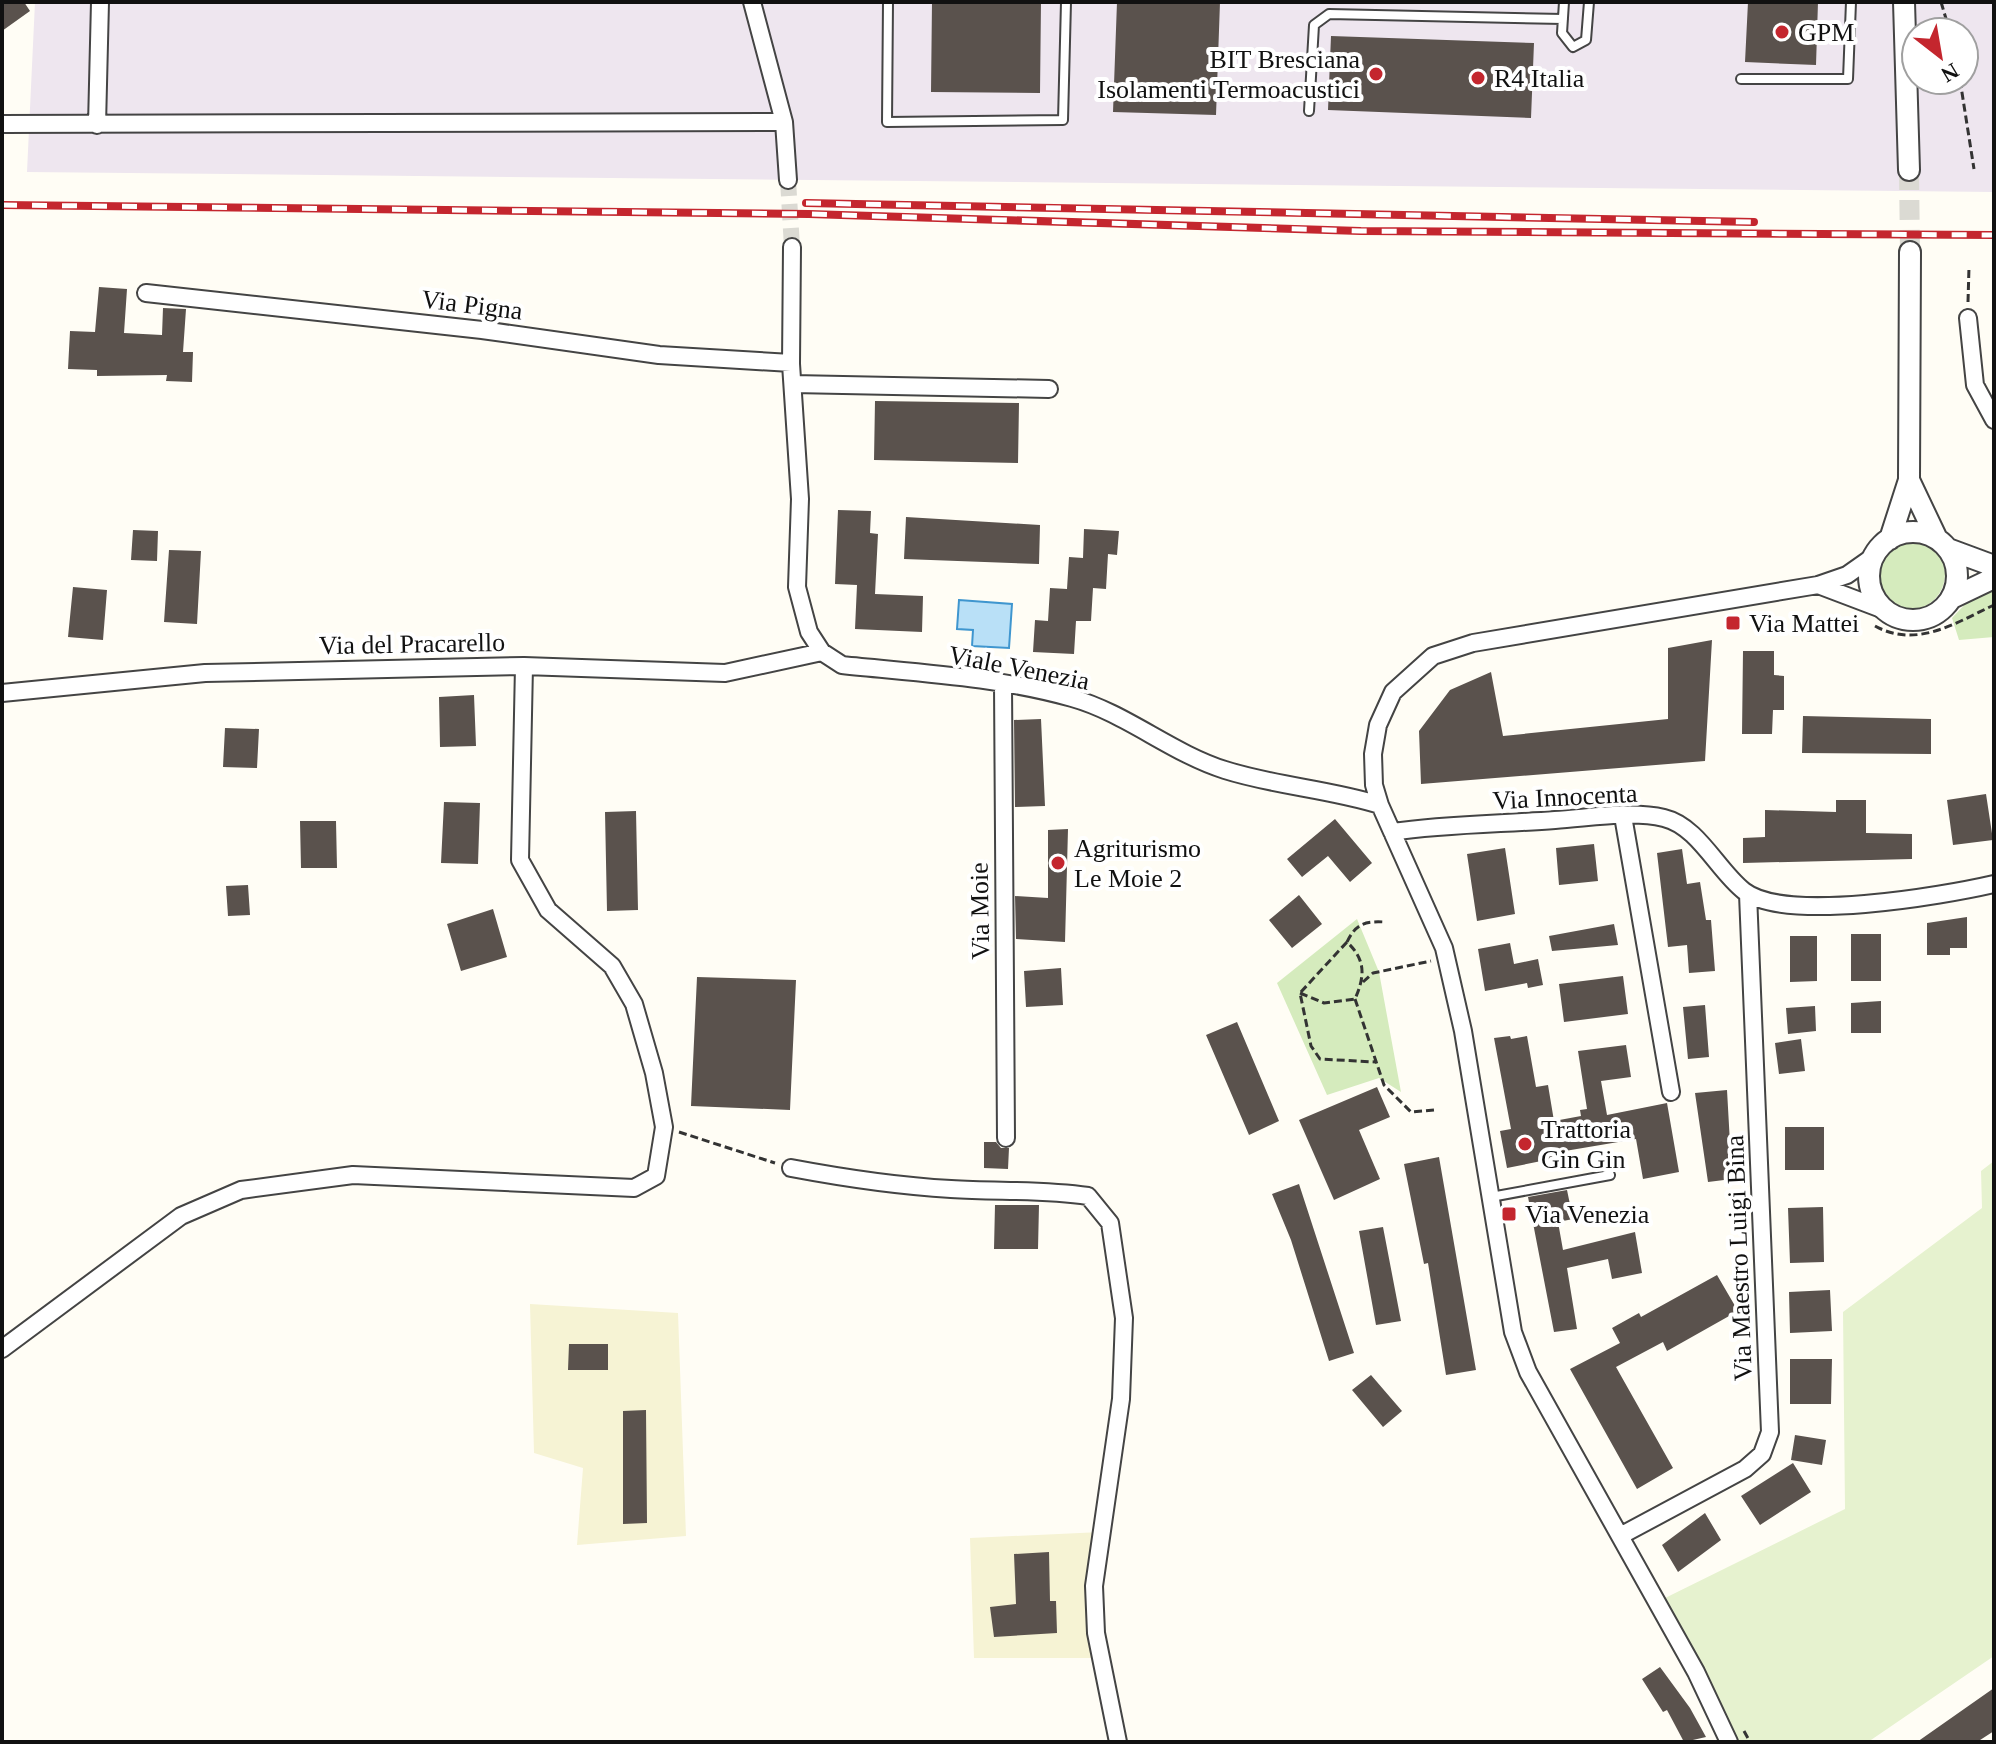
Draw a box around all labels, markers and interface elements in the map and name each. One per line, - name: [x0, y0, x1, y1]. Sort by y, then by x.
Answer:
- north arrow: [1900, 16, 1980, 96]
- place label: GPM: [1798, 18, 1854, 47]
- marker: GPM: [1773, 23, 1791, 41]
- place label: BIT Bresciana Isolamenti Termoacustici: [1097, 45, 1360, 104]
- text: N: [1937, 58, 1963, 88]
- place label: R4 Italia: [1494, 64, 1585, 93]
- marker: BIT Bresciana Isolamenti Termoacustici: [1367, 65, 1385, 83]
- marker: R4 Italia: [1469, 69, 1487, 87]
- street label: Via Pigna: [420, 284, 525, 326]
- place label: Via Mattei: [1749, 609, 1859, 638]
- marker: Via Mattei: [1724, 614, 1742, 632]
- street label: Via del Pracarello: [319, 628, 505, 660]
- street label: Viale Venezia: [946, 640, 1092, 696]
- street label: Via Innocenta: [1492, 779, 1639, 815]
- place label: Agriturismo Le Moie 2: [1074, 834, 1201, 893]
- marker: Agriturismo Le Moie 2: [1049, 854, 1067, 872]
- street label: Via Moie: [965, 862, 995, 960]
- place label: Trattoria Gin Gin: [1541, 1115, 1631, 1174]
- street label: Via Maestro Luigi Bina: [1720, 1134, 1758, 1381]
- marker: Trattoria Gin Gin: [1516, 1135, 1534, 1153]
- place label: Via Venezia: [1525, 1200, 1650, 1229]
- marker: Via Venezia: [1500, 1205, 1518, 1223]

